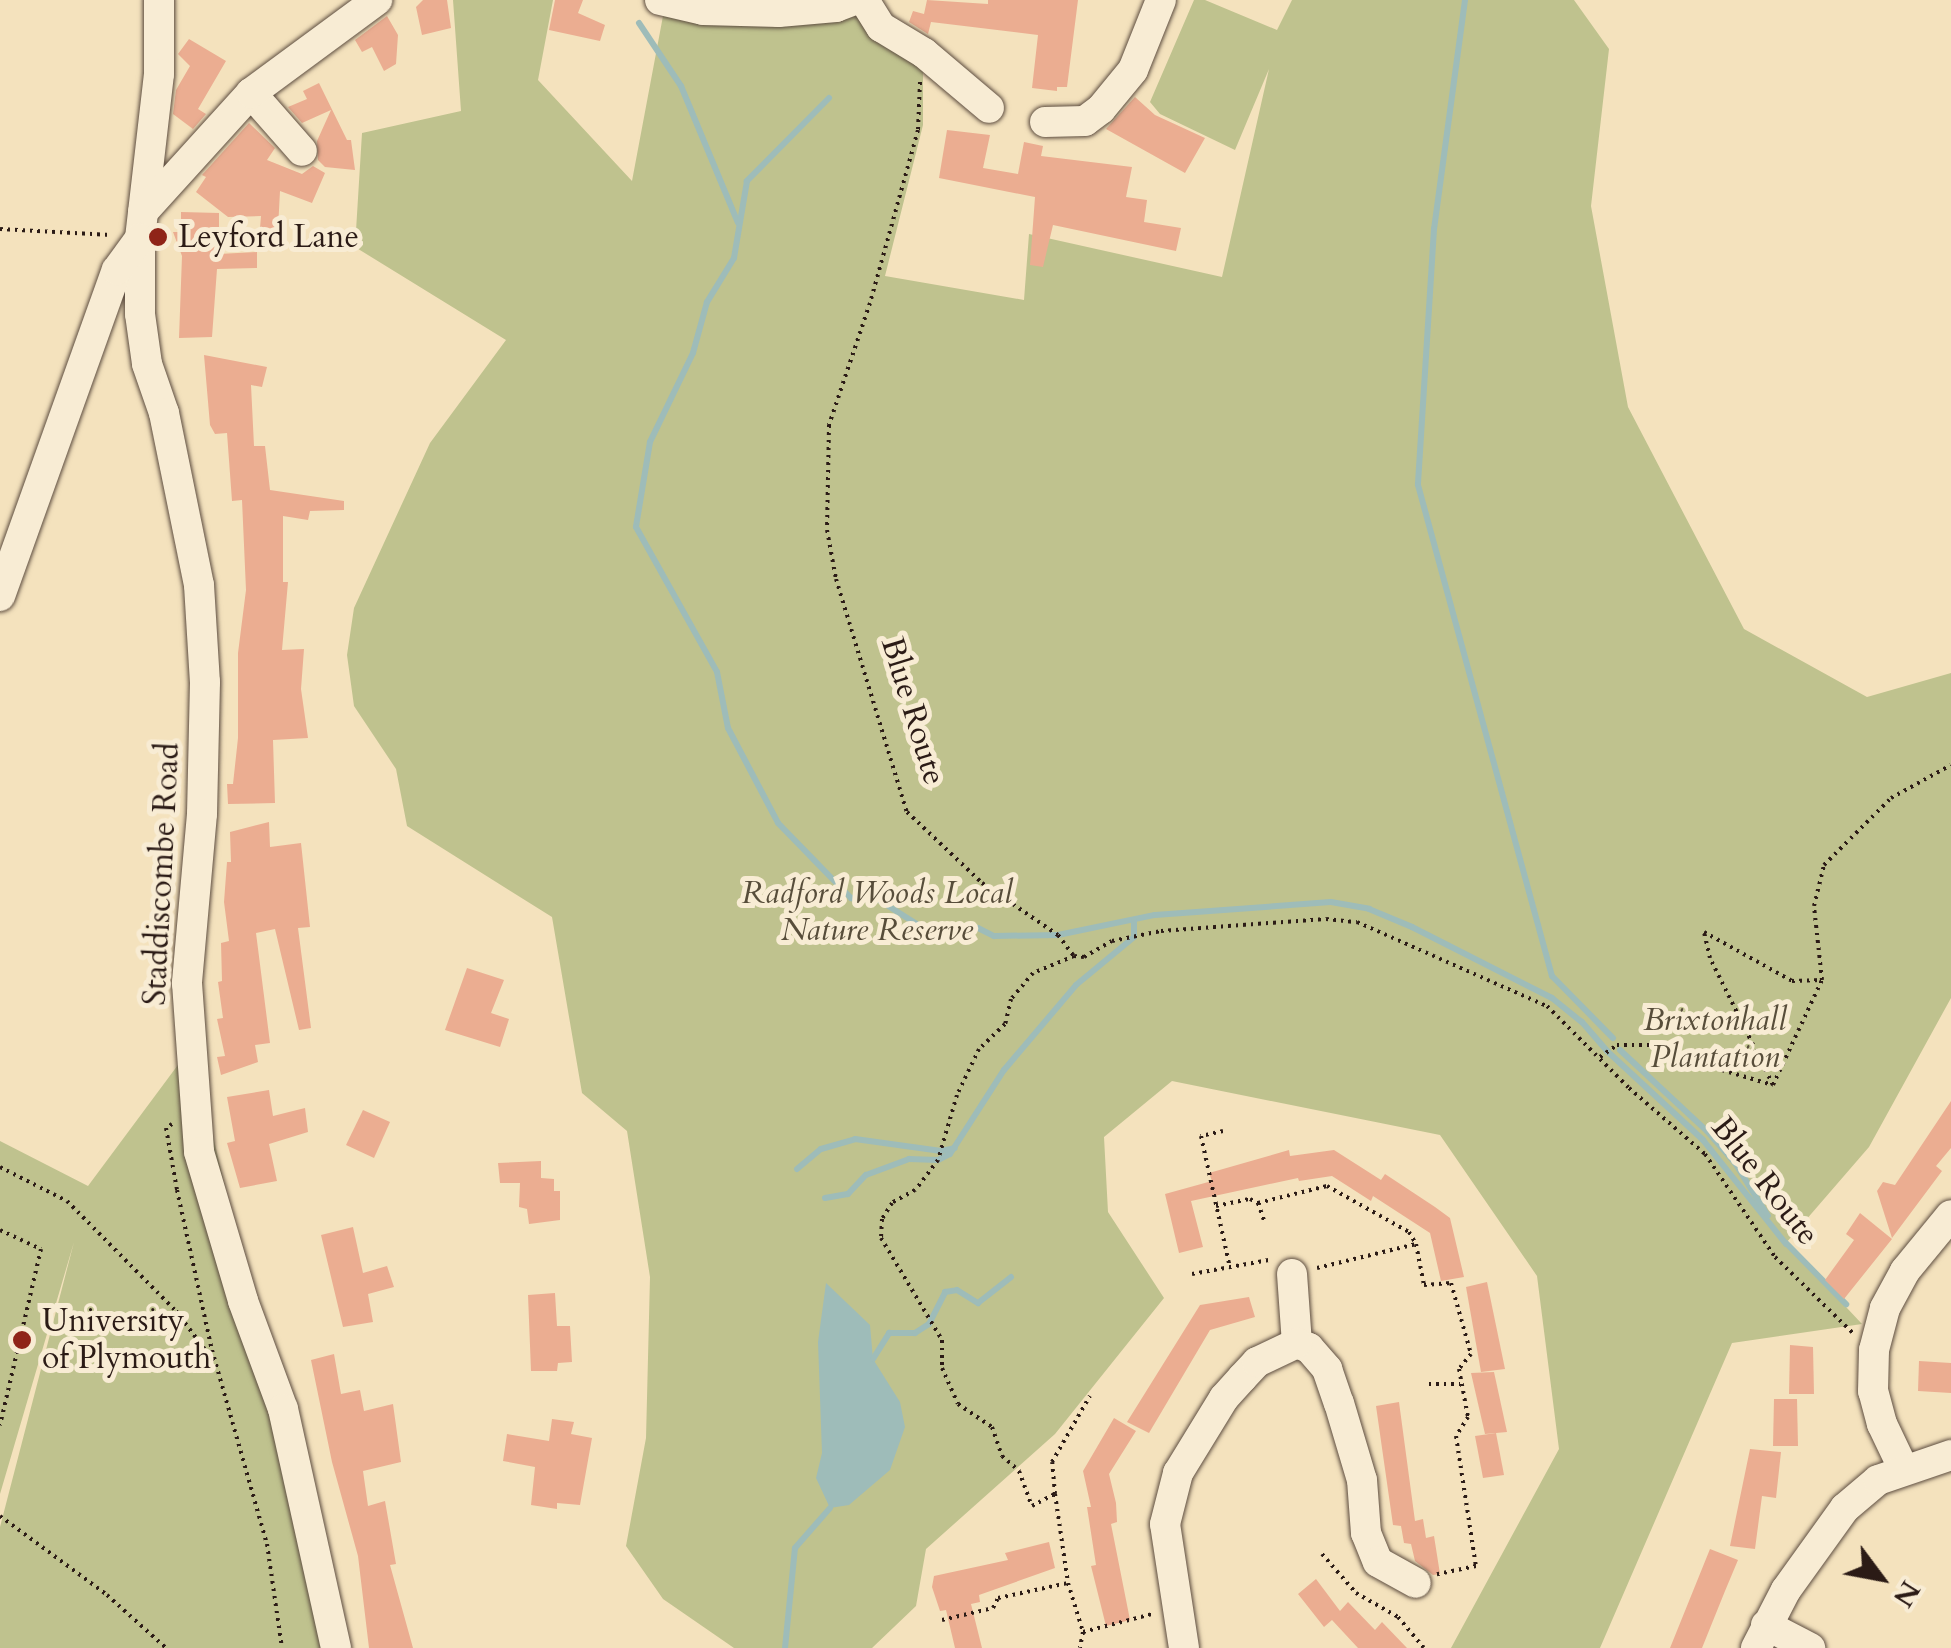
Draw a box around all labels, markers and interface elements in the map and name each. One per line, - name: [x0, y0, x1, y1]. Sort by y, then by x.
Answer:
- place label: Leyford Lane: [178, 218, 359, 256]
- marker: Leyford Lane: [147, 226, 169, 248]
- street label: Blue Route: [872, 633, 954, 789]
- street label: Staddiscombe Road: [136, 742, 188, 1006]
- park label: Radford Woods Local Nature Reserve: [741, 875, 1013, 950]
- park label: Brixtonhall Plantation: [1643, 1002, 1787, 1077]
- street label: Blue Route: [1703, 1109, 1827, 1253]
- place label: University of Plymouth: [42, 1303, 211, 1378]
- marker: University of Plymouth: [11, 1329, 33, 1351]
- north arrow: [1831, 1528, 1931, 1628]
- text: N: [1884, 1574, 1929, 1614]

